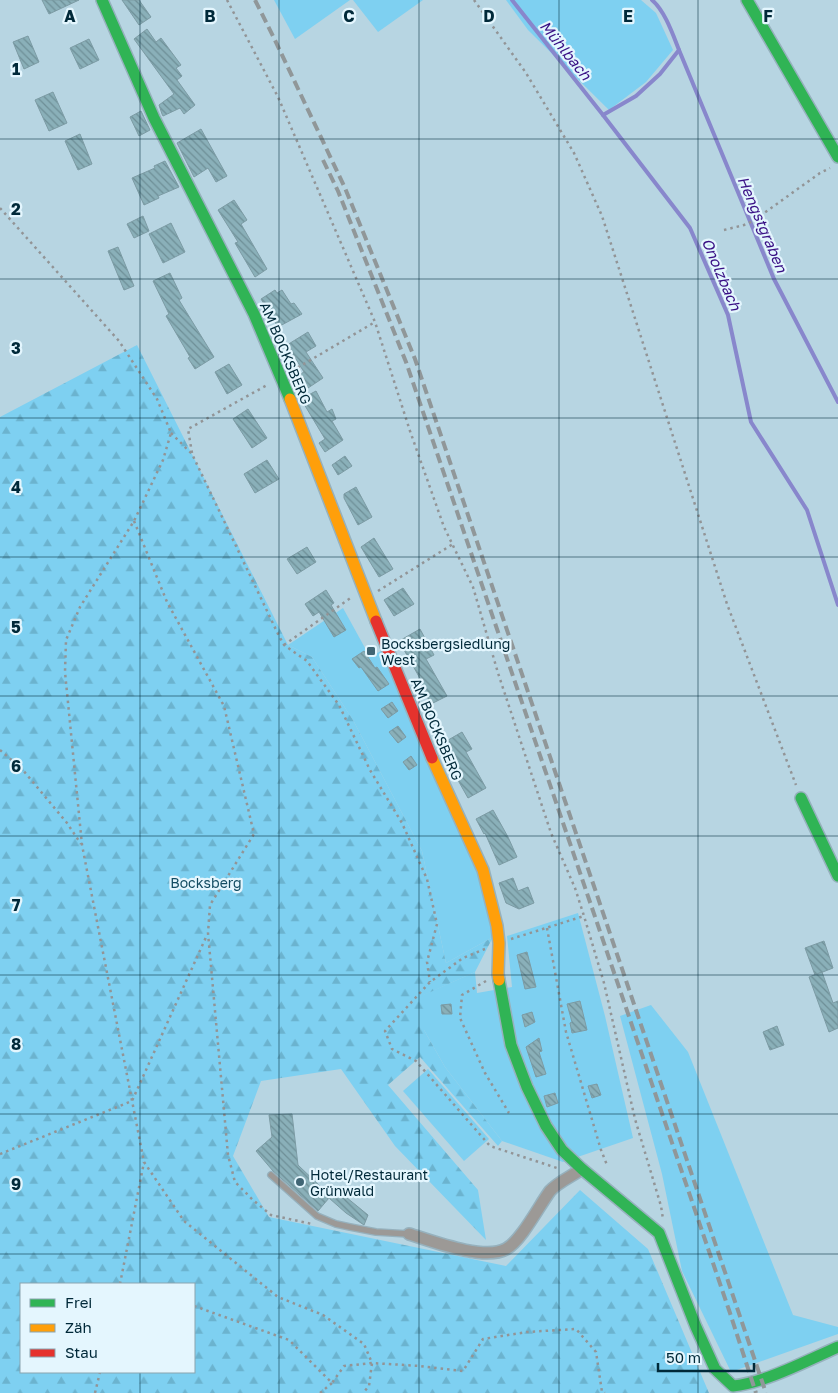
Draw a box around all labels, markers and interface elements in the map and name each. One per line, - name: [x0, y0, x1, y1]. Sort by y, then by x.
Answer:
- text: A: [64, 6, 76, 26]
- text: B: [204, 6, 216, 26]
- text: C: [343, 6, 355, 26]
- text: D: [483, 6, 495, 26]
- text: E: [623, 6, 633, 26]
- text: F: [763, 6, 773, 26]
- water label: Mühlbach: [537, 17, 596, 84]
- text: 1: [12, 59, 20, 79]
- water label: Hengstgraben: [734, 173, 792, 276]
- text: 2: [11, 199, 21, 219]
- water label: Onolzbach: [699, 235, 746, 314]
- street label: AM BOCKSBERG: [257, 299, 315, 407]
- text: 3: [11, 338, 21, 358]
- text: 4: [11, 477, 21, 497]
- text: 5: [11, 617, 21, 637]
- place label: Bocksbergsiedlung West: [381, 635, 510, 668]
- marker: Bocksbergsiedlung West: [365, 645, 377, 657]
- street label: AM BOCKSBERG: [408, 675, 466, 783]
- text: 6: [11, 756, 21, 776]
- park label: Bocksberg: [170, 874, 242, 891]
- text: 7: [12, 895, 21, 915]
- text: 8: [11, 1034, 21, 1054]
- place label: Hotel/Restaurant Grünwald: [310, 1166, 428, 1199]
- text: 9: [11, 1174, 21, 1194]
- marker: Hotel/Restaurant Grünwald: [294, 1176, 306, 1188]
- legend: [20, 1283, 195, 1373]
- text: Frei: [65, 1293, 92, 1311]
- text: Zäh: [65, 1318, 92, 1336]
- scale bar: [658, 1340, 754, 1372]
- text: Stau: [65, 1343, 98, 1361]
- text: 50 m: [666, 1348, 701, 1366]

